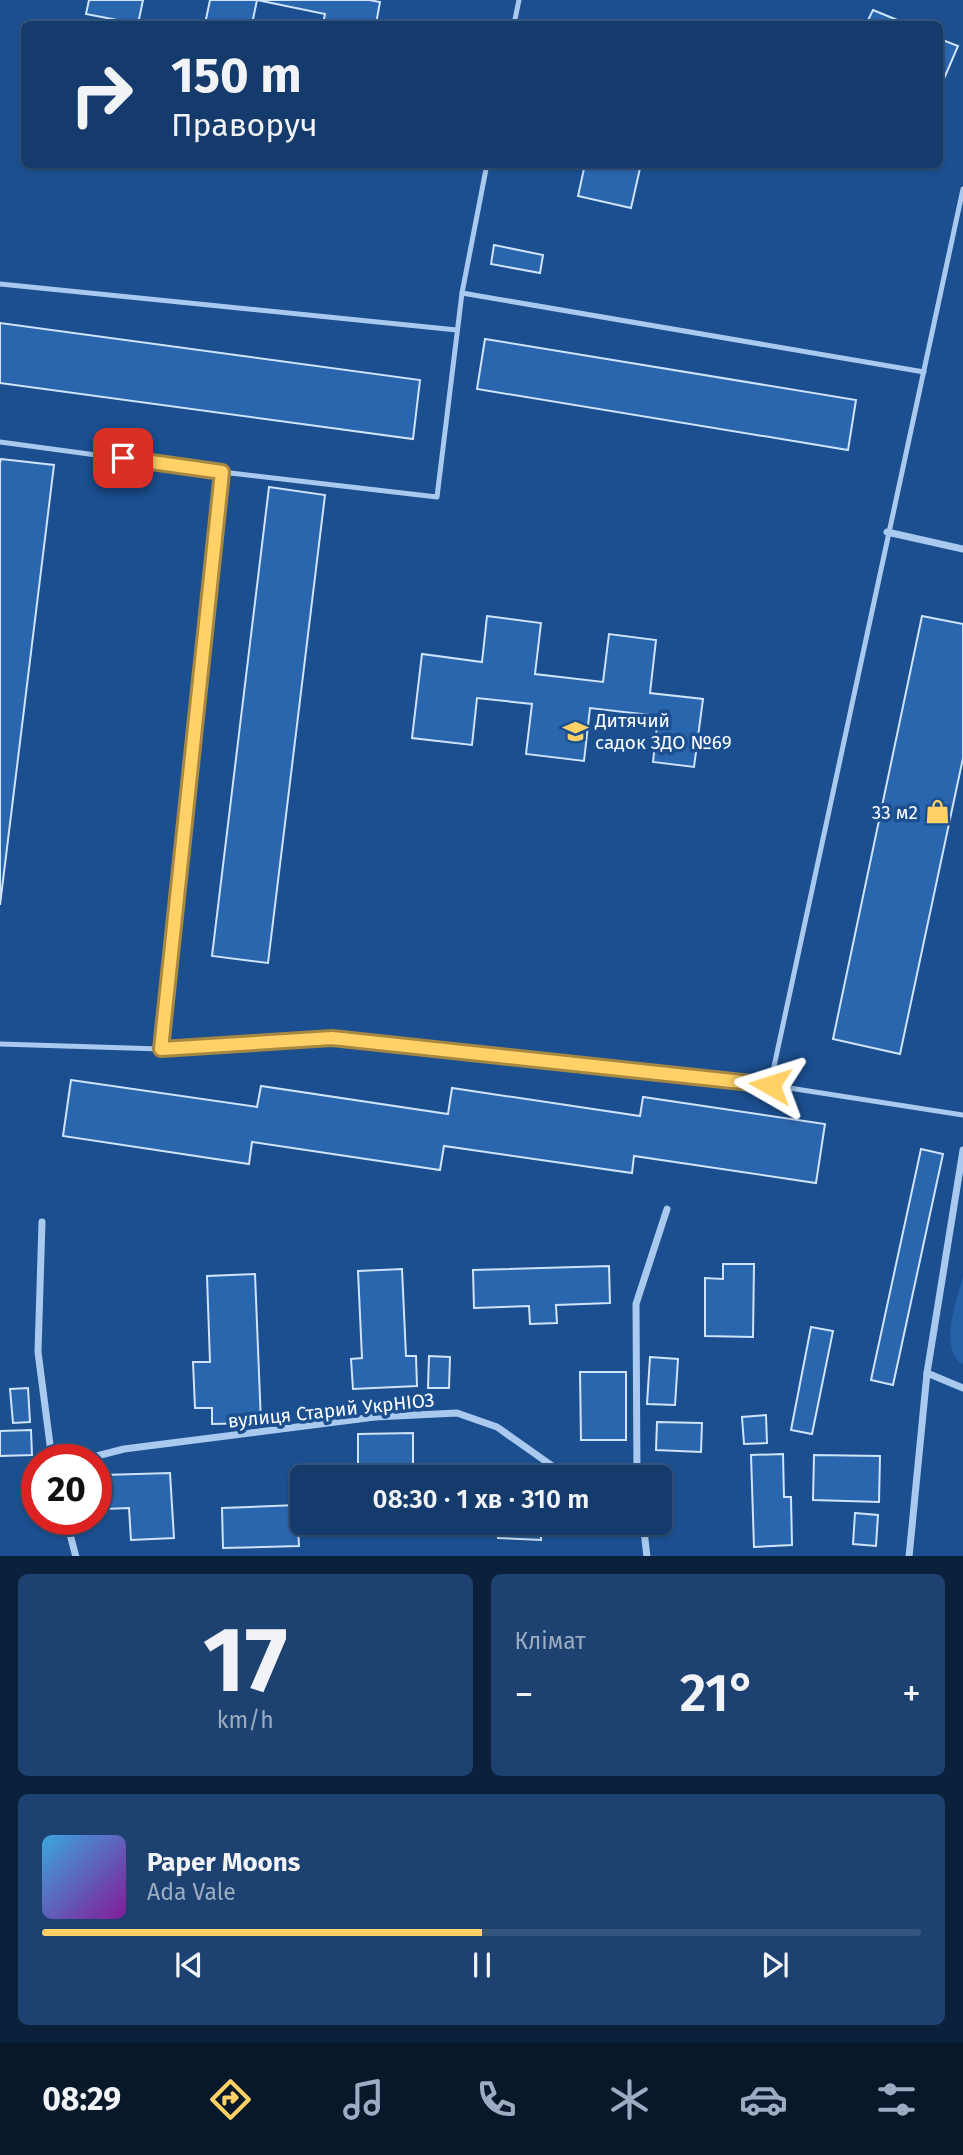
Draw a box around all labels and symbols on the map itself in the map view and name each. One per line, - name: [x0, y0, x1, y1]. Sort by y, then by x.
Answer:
- pin: [93, 428, 153, 488]
- place label: Дитячий садок ЗДО №69: [594, 709, 732, 754]
- school or university icon: Дитячий садок ЗДО №69: [561, 717, 589, 745]
- shop icon: 33 м2: [924, 798, 952, 826]
- place label: 33 м2: [872, 801, 918, 824]
- position arrow: [733, 1048, 807, 1122]
- street label: вулиця Старий УкрНІОЗ: [227, 1388, 436, 1433]
- speed limit sign: 20: [21, 1444, 112, 1535]

